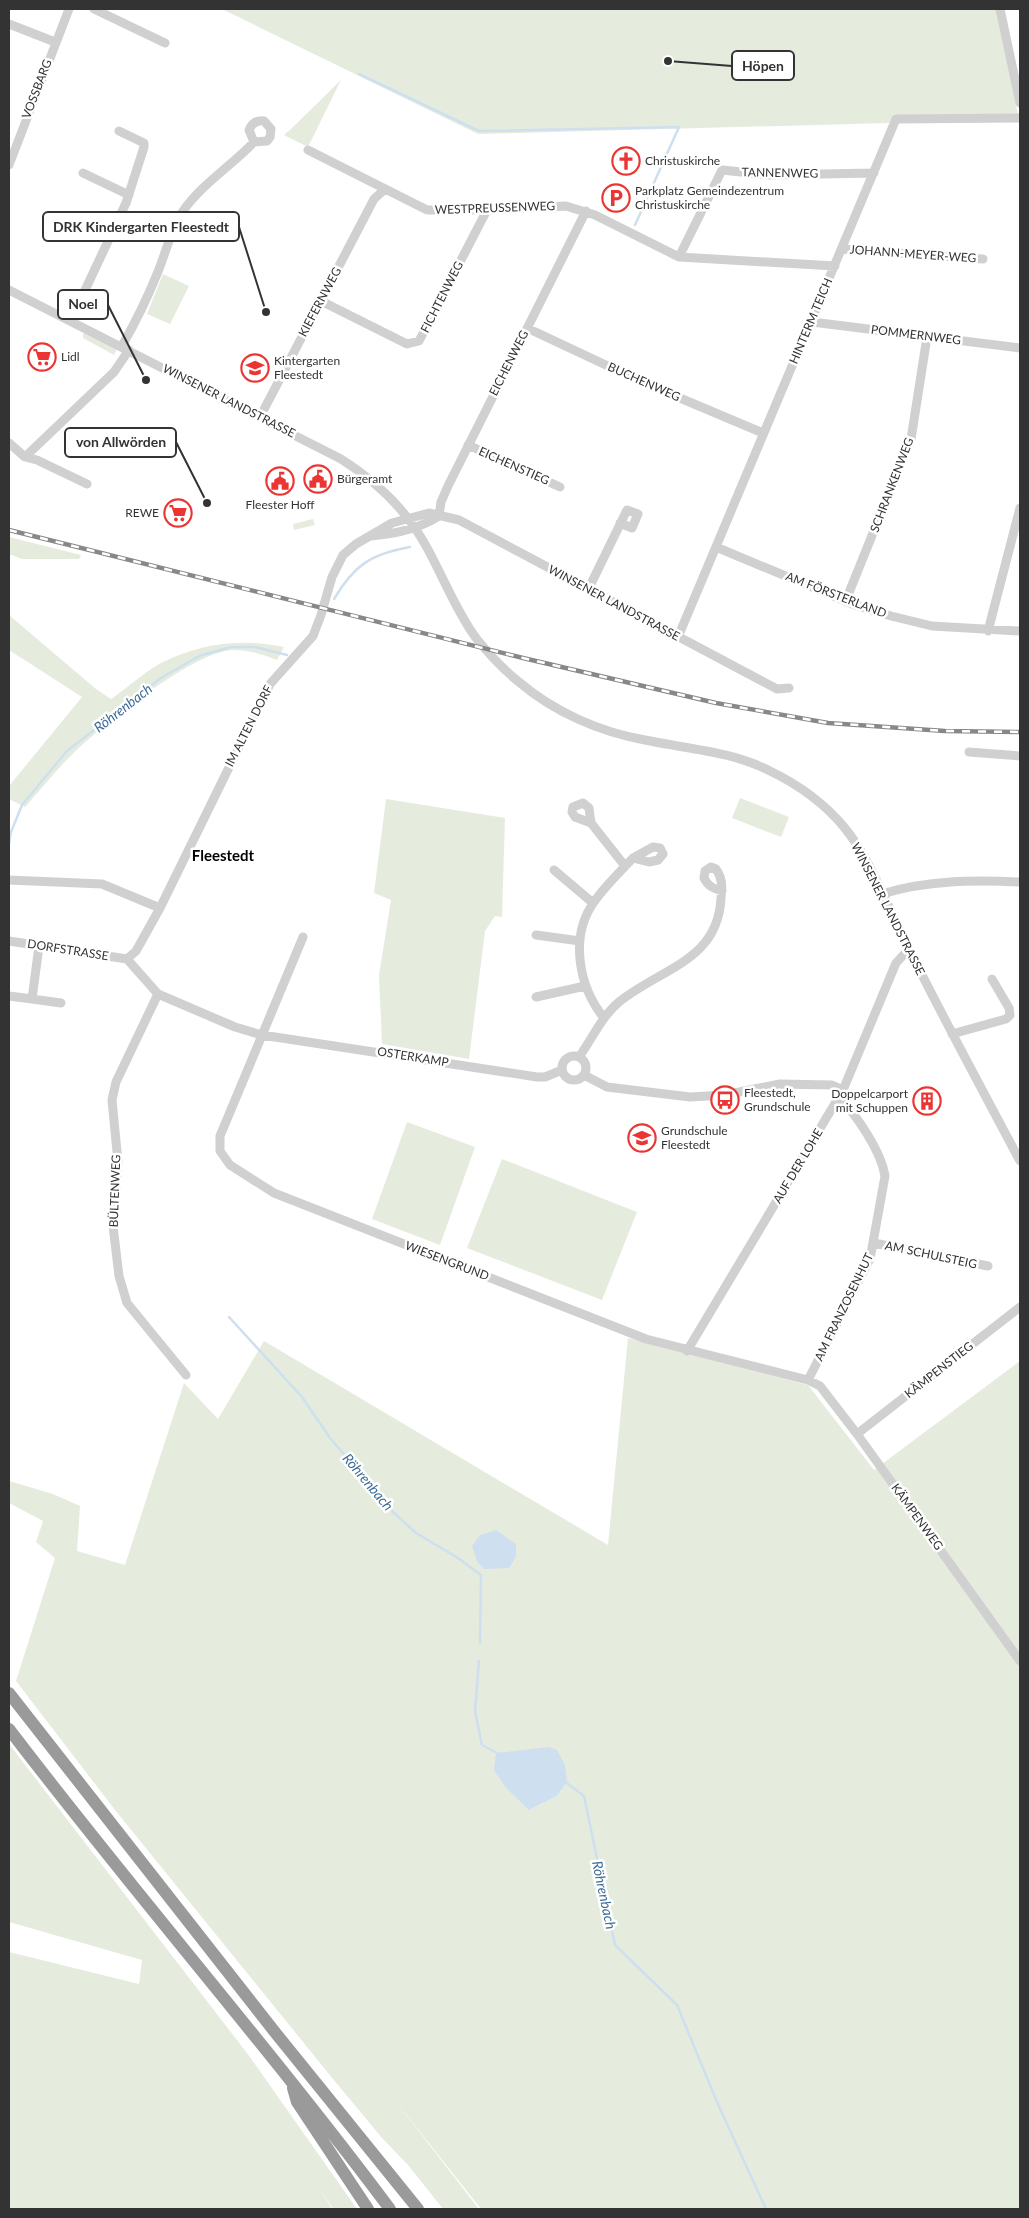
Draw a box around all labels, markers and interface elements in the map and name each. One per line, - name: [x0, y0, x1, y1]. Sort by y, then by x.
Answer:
- callout: Höpen: [732, 51, 794, 80]
- street label: VOSSBARG: [18, 57, 55, 121]
- text: Höpen: [742, 57, 784, 74]
- church icon: Christuskirche: [611, 146, 641, 176]
- place label: Christuskirche: [645, 153, 720, 168]
- street label: TANNENWEG: [742, 164, 819, 181]
- parking icon: Parkplatz Gemeindezentrum Christuskirche: [601, 183, 631, 213]
- place label: Parkplatz Gemeindezentrum Christuskirche: [635, 183, 784, 212]
- street label: WESTPREUSSENWEG: [435, 198, 556, 217]
- callout: DRK Kindergarten Fleestedt: [43, 212, 239, 241]
- text: DRK Kindergarten Fleestedt: [53, 218, 230, 235]
- street label: JOHANN-MEYER-WEG: [849, 242, 977, 265]
- street label: FICHTENWEG: [417, 258, 466, 335]
- street label: KIEFERNWEG: [295, 264, 344, 339]
- street label: HINTERM TEICH: [786, 276, 835, 366]
- callout: Noel: [58, 290, 108, 319]
- text: Noel: [68, 295, 98, 312]
- street label: POMMERNWEG: [870, 322, 962, 347]
- street label: EICHENWEG: [486, 327, 532, 398]
- supermarket icon: Lidl: [27, 342, 57, 372]
- place label: Lidl: [61, 349, 80, 364]
- school or university icon: Kintergarten Fleestedt: [240, 353, 270, 383]
- place label: Kintergarten Fleestedt: [274, 353, 340, 382]
- street label: BUCHENWEG: [606, 359, 683, 404]
- street label: WINSENER LANDSTRASSE: [160, 361, 298, 441]
- callout: von Allwörden: [65, 428, 176, 457]
- text: von Allwörden: [76, 433, 166, 450]
- street label: SCHRANKENWEG: [867, 435, 917, 534]
- street label: EICHENSTIEG: [476, 443, 552, 488]
- public building icon: Bürgeramt: [303, 464, 333, 494]
- public building icon: Fleester Hoff: [265, 466, 295, 496]
- place label: Bürgeramt: [337, 471, 393, 486]
- place label: Fleester Hoff: [246, 497, 314, 512]
- supermarket icon: REWE: [163, 498, 193, 528]
- place label: REWE: [125, 505, 159, 520]
- street label: WINSENER LANDSTRASSE: [546, 561, 683, 644]
- street label: AM FÖRSTERLAND: [784, 568, 889, 621]
- water label: Röhrenbach: [90, 680, 155, 736]
- street label: IM ALTEN DORF: [222, 682, 276, 769]
- street label: WINSENER LANDSTRASSE: [848, 840, 928, 978]
- district label: Fleestedt: [192, 846, 255, 864]
- street label: DORFSTRASSE: [26, 936, 110, 963]
- street label: OSTERKAMP: [376, 1043, 450, 1070]
- bus stop icon: Fleestedt, Grundschule: [710, 1085, 740, 1115]
- place label: Fleestedt, Grundschule: [744, 1085, 811, 1114]
- place label: Doppelcarport mit Schuppen: [831, 1086, 909, 1115]
- building icon: Doppelcarport mit Schuppen: [912, 1086, 942, 1116]
- school or university icon: Grundschule Fleestedt: [627, 1123, 657, 1153]
- place label: Grundschule Fleestedt: [661, 1123, 728, 1152]
- street label: AUF DER LOHE: [769, 1126, 826, 1206]
- street label: BÜLTENWEG: [106, 1154, 123, 1228]
- street label: AM SCHULSTEIG: [884, 1237, 979, 1272]
- street label: WIESENGRUND: [403, 1238, 491, 1283]
- street label: AM FRANZOSENHUT: [811, 1250, 876, 1363]
- street label: KÄMPENSTIEG: [901, 1338, 976, 1401]
- water label: Röhrenbach: [340, 1450, 397, 1514]
- street label: KÄMPENWEG: [888, 1481, 947, 1553]
- water label: Röhrenbach: [589, 1859, 620, 1931]

